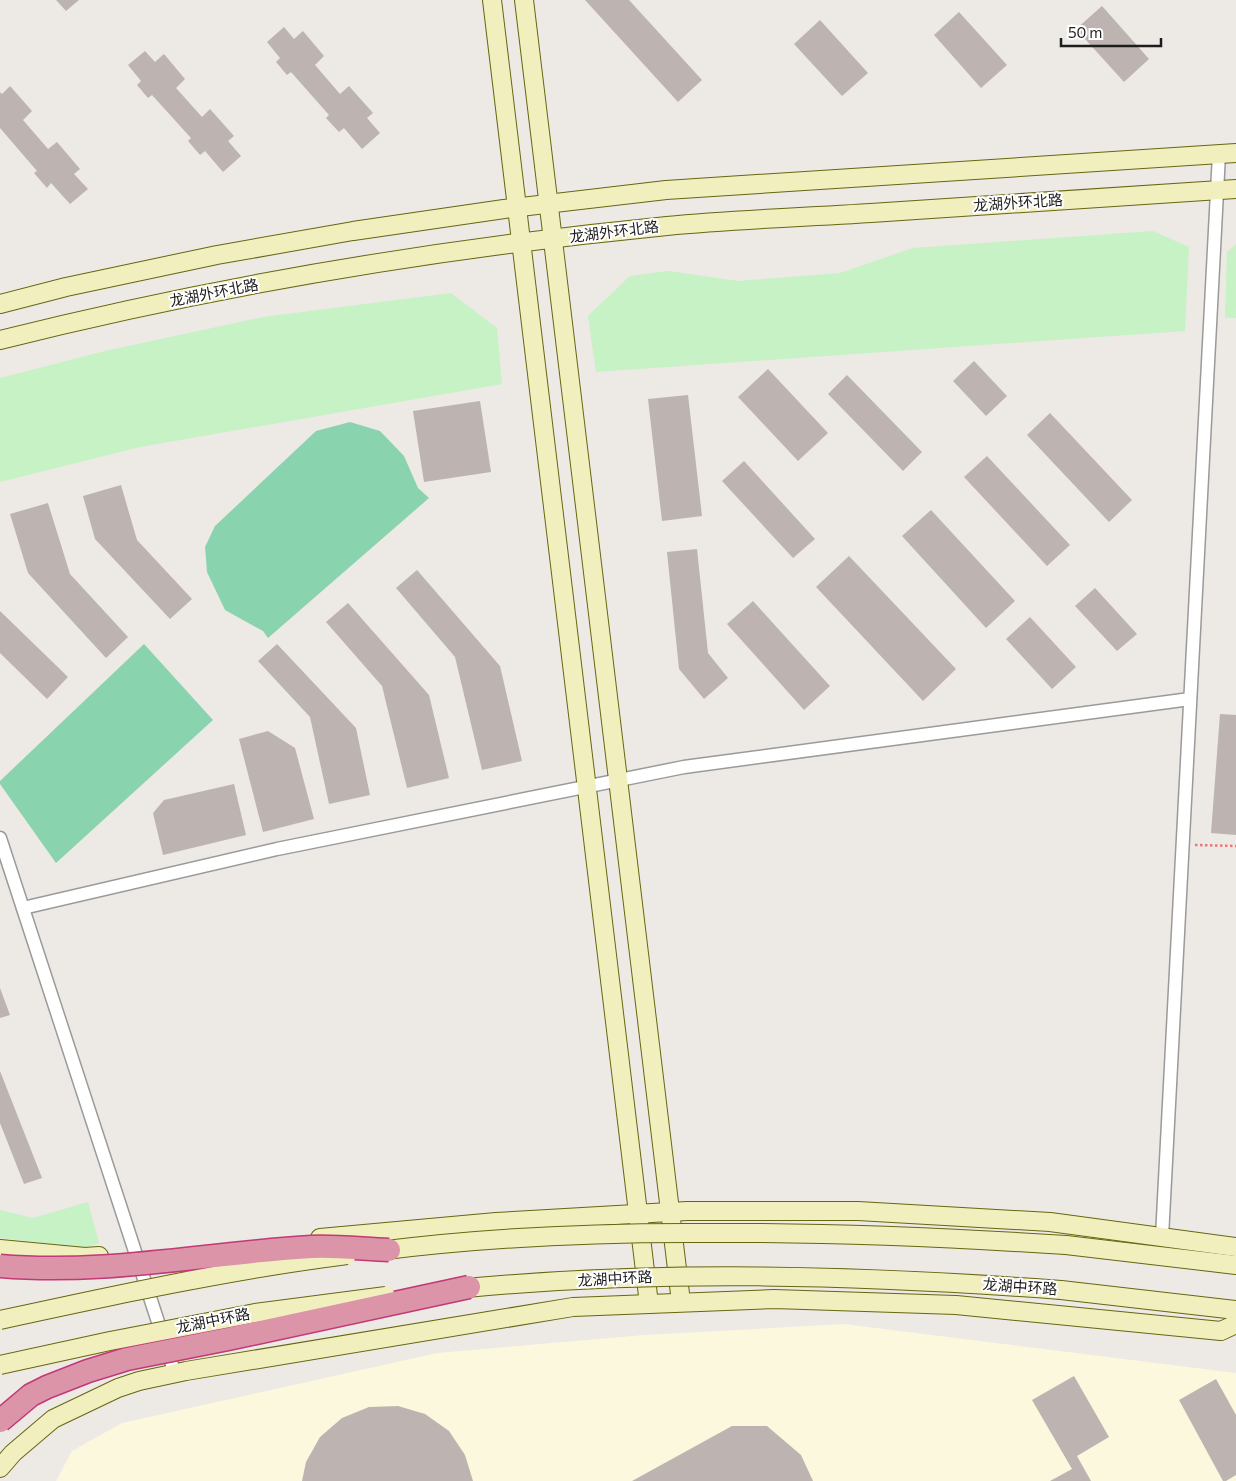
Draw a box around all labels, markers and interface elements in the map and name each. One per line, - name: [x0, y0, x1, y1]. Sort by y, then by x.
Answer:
- scale bar: [1061, 15, 1161, 47]
- text: 50 m: [1068, 23, 1102, 41]
- street label: 龙湖外环北路: [972, 190, 1063, 214]
- street label: 龙湖外环北路: [568, 217, 660, 245]
- street label: 龙湖外环北路: [168, 275, 260, 309]
- street label: 龙湖中环路: [577, 1267, 653, 1289]
- street label: 龙湖中环路: [982, 1274, 1058, 1298]
- street label: 龙湖中环路: [174, 1304, 251, 1336]

